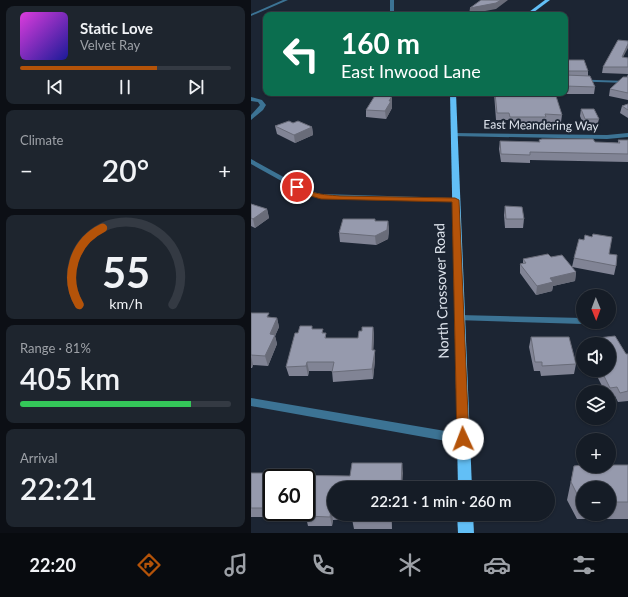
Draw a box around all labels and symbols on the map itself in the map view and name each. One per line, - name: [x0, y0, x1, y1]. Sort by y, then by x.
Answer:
- street label: East Meandering Way: [483, 116, 600, 134]
- pin: [280, 170, 314, 204]
- street label: North Crossover Road: [430, 223, 452, 359]
- north arrow: [576, 289, 616, 329]
- position arrow: [442, 418, 484, 460]
- speed limit sign: 60: [263, 469, 315, 521]

